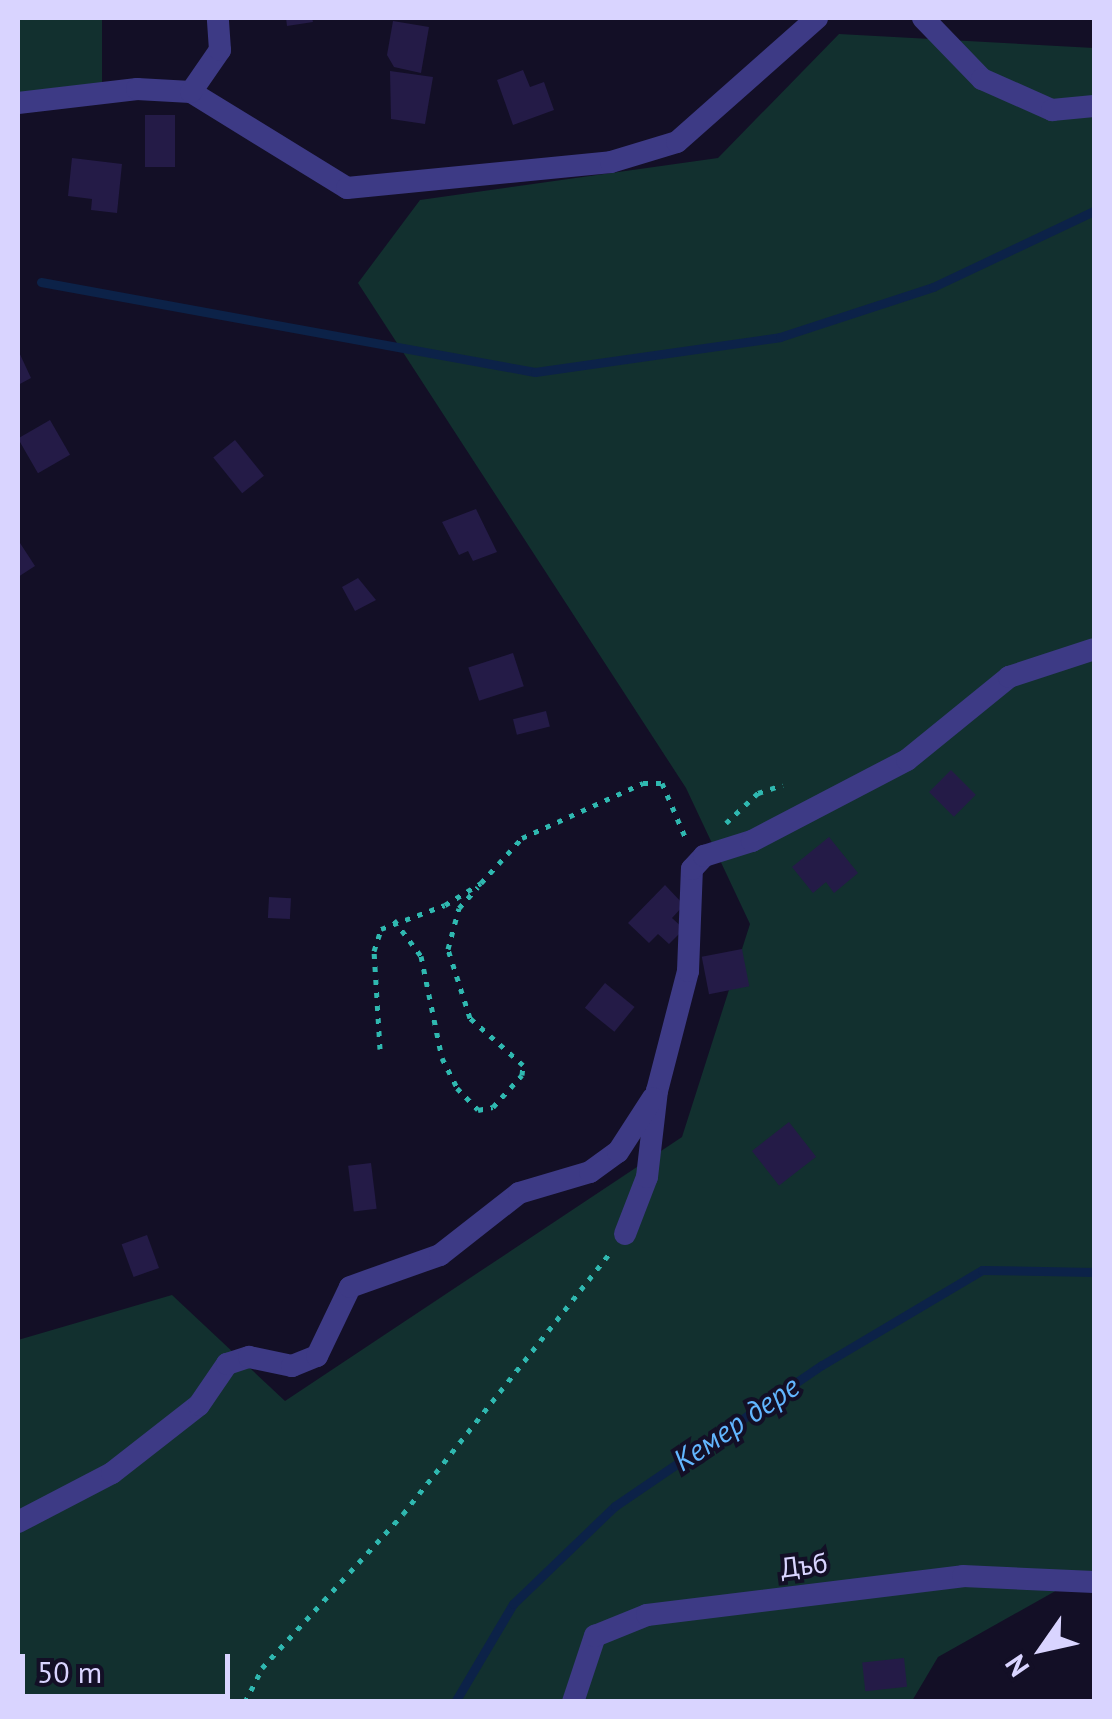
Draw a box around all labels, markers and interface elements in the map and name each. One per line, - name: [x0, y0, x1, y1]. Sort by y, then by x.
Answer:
- water label: Кемер дере: [666, 1368, 806, 1478]
- street label: Дъб: [778, 1545, 830, 1585]
- north arrow: [992, 1599, 1092, 1699]
- scale bar: [25, 1634, 235, 1696]
- text: N: [996, 1648, 1037, 1684]
- text: 50 m: [37, 1652, 102, 1691]

